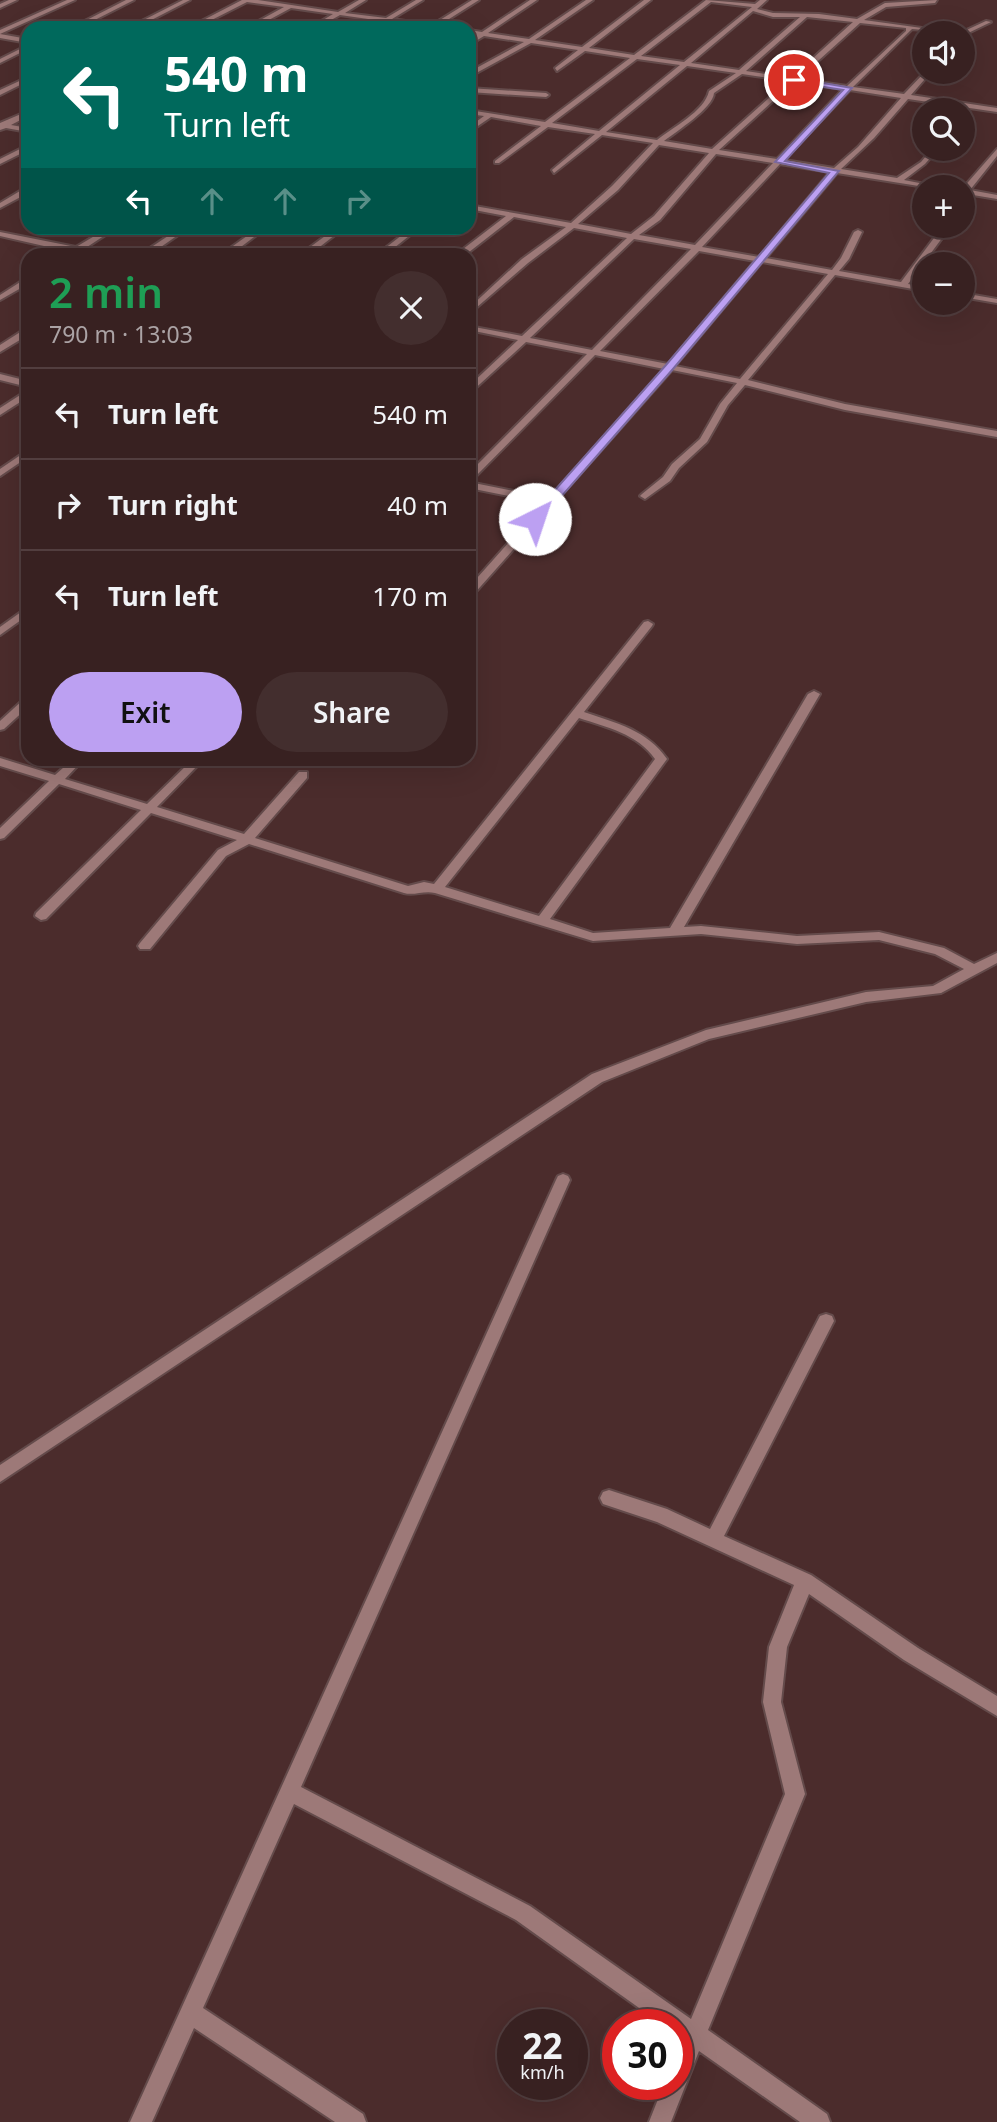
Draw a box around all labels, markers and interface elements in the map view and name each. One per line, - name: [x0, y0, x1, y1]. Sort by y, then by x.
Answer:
- map controls: [912, 21, 975, 315]
- button: sound: [912, 21, 975, 84]
- text: 540 m: [164, 40, 309, 106]
- icon: left: [49, 49, 140, 140]
- pin: [764, 50, 824, 110]
- icon: arrive: [775, 61, 813, 99]
- button: search: [912, 98, 975, 161]
- text: Turn left: [164, 103, 290, 146]
- button: +: [912, 175, 975, 238]
- icon: left: [120, 182, 158, 220]
- icon: ahead: [193, 182, 231, 220]
- icon: ahead: [266, 182, 304, 220]
- icon: right: [339, 182, 377, 220]
- button: −: [912, 252, 975, 315]
- text: 2 min: [49, 263, 163, 320]
- button: close: [374, 271, 448, 345]
- text: 790 m · 13:03: [49, 318, 193, 350]
- icon: left: [49, 395, 87, 433]
- text: Turn left: [108, 396, 219, 432]
- text: 540 m: [372, 396, 448, 432]
- position arrow: [498, 482, 572, 556]
- icon: right: [49, 486, 87, 524]
- text: Turn right: [108, 487, 238, 523]
- text: 40 m: [387, 487, 448, 523]
- icon: left: [49, 577, 87, 615]
- text: Turn left: [108, 578, 219, 614]
- text: 170 m: [372, 578, 448, 614]
- button: Exit: [49, 672, 242, 752]
- button: Share: [256, 672, 448, 752]
- speed limit sign: 30: [602, 2009, 693, 2100]
- text: 22: [522, 2022, 563, 2069]
- text: km/h: [520, 2060, 565, 2084]

